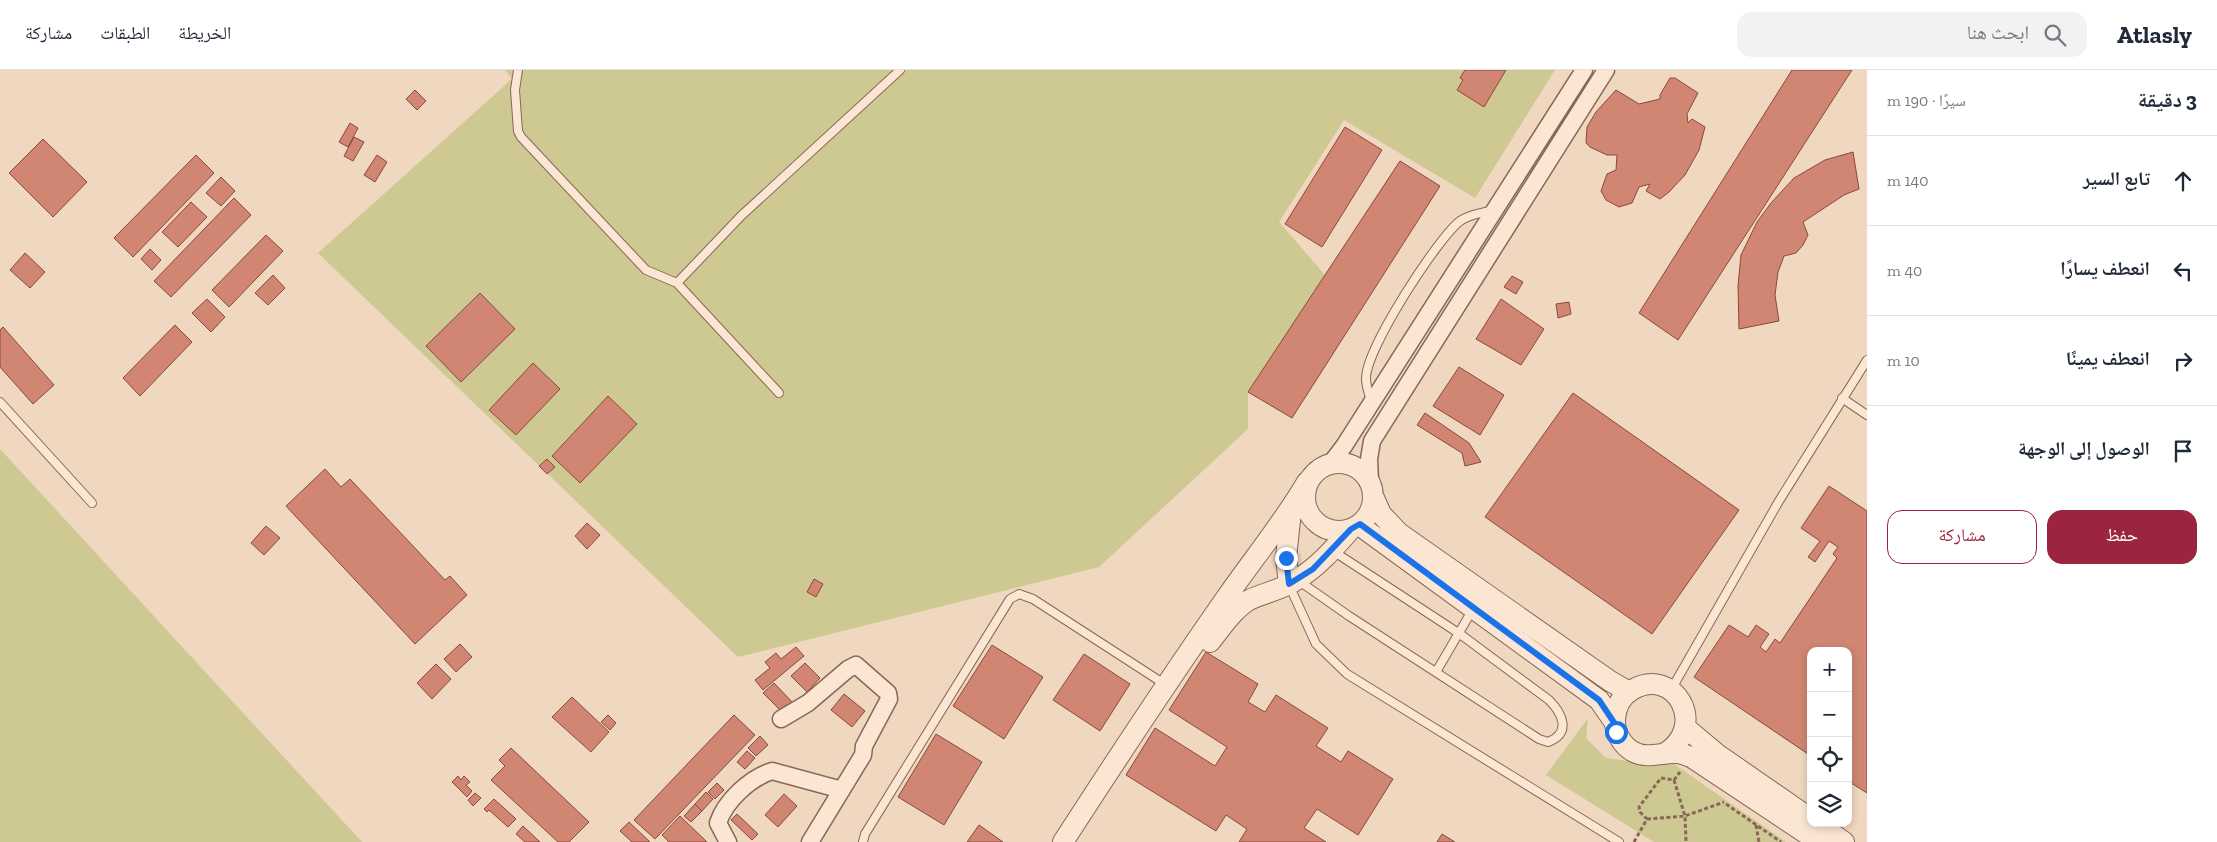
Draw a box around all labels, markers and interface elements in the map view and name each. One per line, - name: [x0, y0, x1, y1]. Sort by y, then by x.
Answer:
- search box: [1737, 12, 2087, 57]
- text: Atlasly: [2117, 20, 2192, 49]
- text: ابحث هنا: [1967, 21, 2029, 44]
- icon: search: [2041, 21, 2069, 49]
- text: مشاركة: [25, 22, 72, 44]
- text: الطبقات: [100, 22, 150, 44]
- text: الخريطة: [178, 22, 231, 44]
- text: 3 دقيقة: [2138, 87, 2197, 112]
- text: سيرًا · 190 m: [1887, 91, 1966, 110]
- text: تابع السير: [2083, 167, 2150, 190]
- icon: ahead: [2169, 167, 2197, 195]
- text: 140 m: [1887, 171, 1928, 190]
- text: انعطف يسارًا: [2060, 257, 2150, 280]
- icon: left: [2169, 257, 2197, 285]
- text: 40 m: [1887, 261, 1922, 280]
- text: انعطف يمينًا: [2066, 347, 2150, 370]
- icon: right: [2169, 347, 2197, 375]
- text: 10 m: [1887, 351, 1920, 370]
- text: الوصول إلى الوجهة: [2018, 437, 2150, 460]
- icon: arrive: [2169, 437, 2197, 465]
- button: مشاركة: [1887, 510, 2037, 564]
- button: حفظ: [2047, 510, 2197, 564]
- route end: [1275, 547, 1298, 570]
- map controls: [1807, 647, 1852, 827]
- button: +: [1807, 647, 1852, 692]
- button: −: [1807, 692, 1852, 737]
- route start: [1605, 721, 1628, 744]
- button: locate: [1807, 737, 1852, 782]
- button: layers: [1807, 782, 1852, 827]

